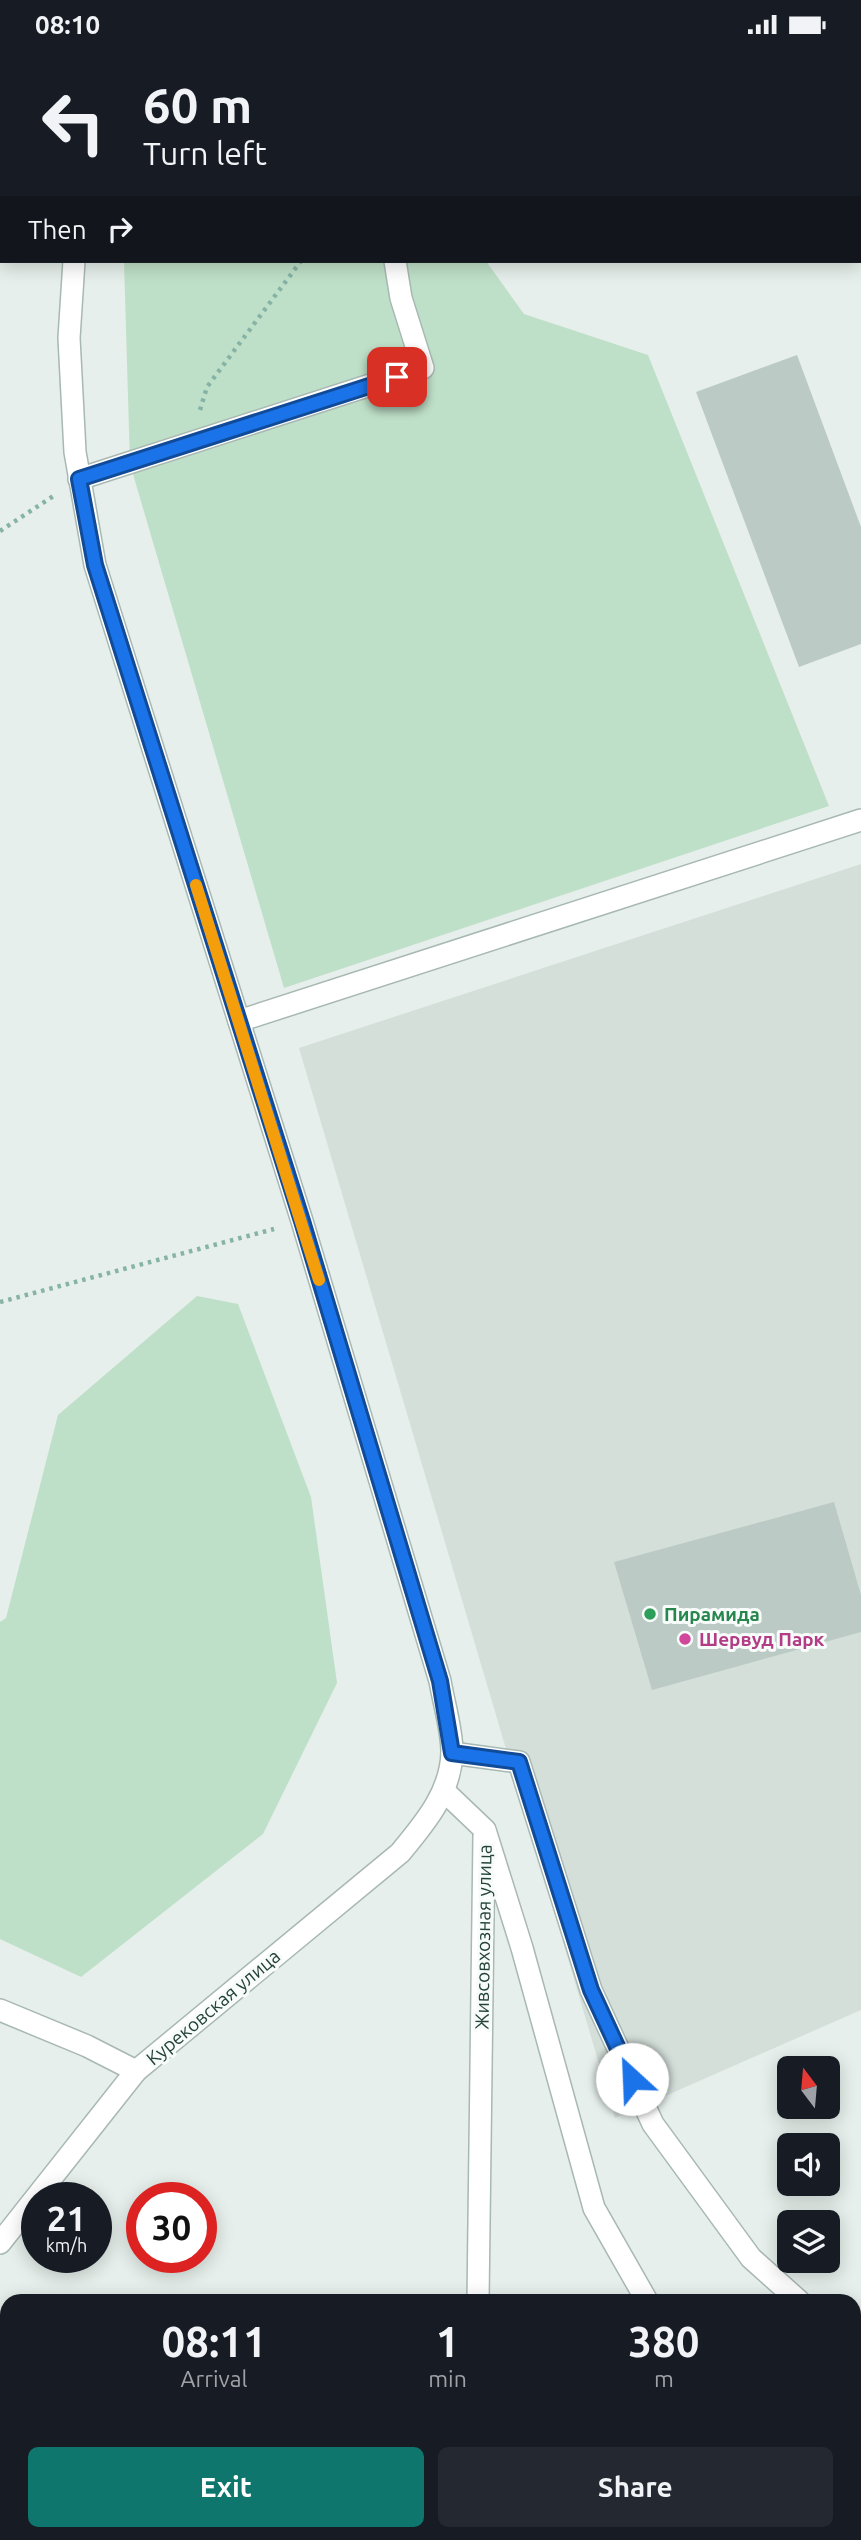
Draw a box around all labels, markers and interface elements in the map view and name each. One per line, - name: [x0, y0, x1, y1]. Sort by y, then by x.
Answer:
- text: 08:10: [35, 10, 100, 39]
- icon: left: [28, 77, 119, 168]
- text: 60 m: [143, 77, 252, 132]
- text: Turn left: [143, 135, 267, 171]
- icon: right: [101, 210, 139, 248]
- text: Then: [28, 215, 87, 244]
- pin: [367, 347, 427, 407]
- icon: arrive: [378, 358, 416, 396]
- place label: Пирамида: [664, 1603, 760, 1625]
- marker: Пирамида: [642, 1606, 658, 1622]
- place label: Шервуд Парк: [699, 1628, 825, 1650]
- marker: Шервуд Парк: [677, 1631, 693, 1647]
- street label: Живсовхозная улица: [470, 1844, 496, 2030]
- street label: Курековская улица: [142, 1945, 284, 2069]
- position arrow: [595, 2042, 669, 2116]
- north arrow: [777, 2056, 840, 2119]
- map controls: [777, 2056, 840, 2273]
- button: sound: [777, 2133, 840, 2196]
- speed limit sign: 30: [126, 2182, 217, 2273]
- text: 21: [47, 2198, 86, 2238]
- button: layers: [777, 2210, 840, 2273]
- text: km/h: [46, 2235, 87, 2255]
- text: 08:11: [162, 2318, 267, 2365]
- text: 1: [436, 2318, 459, 2365]
- text: 380: [628, 2318, 699, 2365]
- text: Arrival: [181, 2366, 248, 2391]
- text: min: [428, 2366, 467, 2391]
- text: m: [654, 2366, 674, 2391]
- button: Exit: [28, 2447, 424, 2527]
- button: Share: [438, 2447, 833, 2527]

